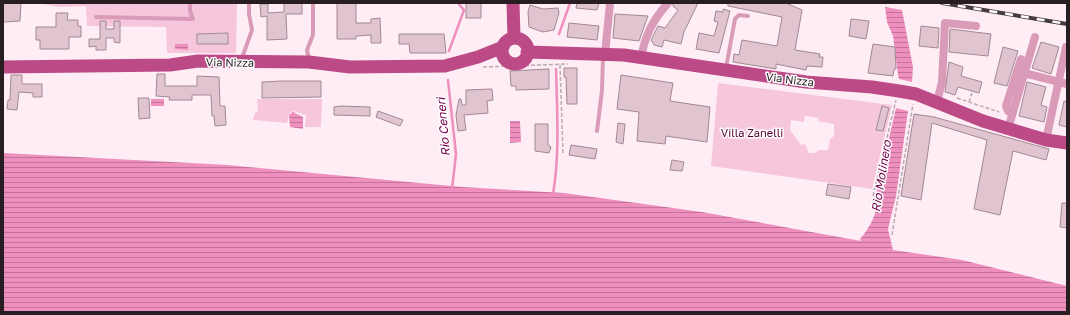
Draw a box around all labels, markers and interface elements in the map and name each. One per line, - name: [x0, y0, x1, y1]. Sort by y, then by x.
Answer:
- street label: Via Nizza: [206, 55, 254, 69]
- street label: Via Nizza: [765, 70, 815, 88]
- water label: Rio Ceneri: [433, 95, 453, 157]
- park label: Villa Zanelli: [721, 126, 783, 139]
- water label: Rio Molinero: [868, 138, 894, 213]

